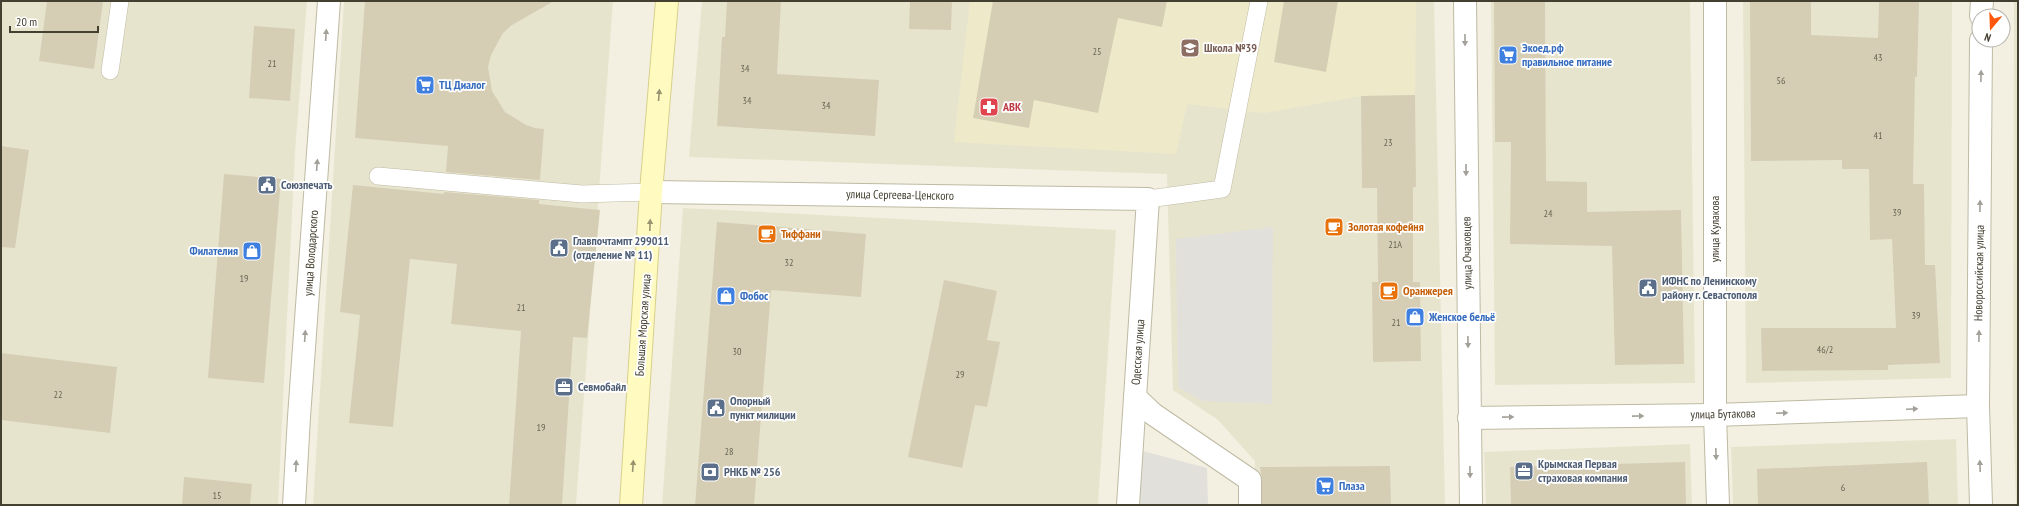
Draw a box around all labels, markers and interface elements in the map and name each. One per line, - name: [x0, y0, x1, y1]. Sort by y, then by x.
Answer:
- scale bar: [10, 8, 98, 34]
- north arrow: [1971, 8, 2011, 48]
- text: 20 m: [16, 14, 37, 29]
- one-way arrow: [323, 29, 330, 41]
- text: N: [1983, 30, 1993, 45]
- one-way arrow: [1462, 34, 1468, 47]
- school or university icon: Школа №39: [1179, 37, 1201, 59]
- place label: Школа №39: [1204, 40, 1257, 55]
- place label: Экоед.рф правильное питание: [1522, 40, 1612, 69]
- supermarket icon: Экоед.рф правильное питание: [1497, 44, 1519, 66]
- house number: 25: [1093, 45, 1102, 58]
- house number: 43: [1874, 51, 1883, 64]
- house number: 21: [268, 57, 277, 70]
- house number: 34: [741, 62, 750, 75]
- one-way arrow: [1978, 69, 1984, 82]
- supermarket icon: ТЦ Диалог: [414, 74, 436, 96]
- house number: 56: [1777, 74, 1786, 87]
- place label: ТЦ Диалог: [439, 77, 486, 92]
- one-way arrow: [656, 89, 662, 101]
- house number: 34: [743, 94, 752, 107]
- pharmacy icon: АВК: [978, 96, 1000, 118]
- house number: 34: [822, 99, 831, 112]
- place label: АВК: [1002, 99, 1022, 114]
- house number: 41: [1874, 129, 1883, 142]
- house number: 23: [1384, 136, 1393, 149]
- one-way arrow: [313, 159, 320, 171]
- one-way arrow: [1463, 164, 1469, 177]
- public building icon: Союзпечать: [256, 174, 278, 196]
- place label: Союзпечать: [281, 177, 333, 192]
- street label: улица Сергеева-Ценского: [846, 186, 954, 203]
- street label: улица Кулакова: [1707, 196, 1722, 262]
- one-way arrow: [1977, 199, 1983, 212]
- house number: 39: [1893, 206, 1902, 219]
- house number: 24: [1544, 207, 1553, 220]
- street label: улица Володарского: [300, 210, 321, 296]
- cafe icon: Золотая кофейня: [1323, 216, 1345, 238]
- street label: улица Очаковцев: [1458, 216, 1475, 290]
- one-way arrow: [646, 219, 653, 231]
- place label: Золотая кофейня: [1348, 219, 1424, 234]
- cafe icon: Тиффани: [756, 223, 778, 245]
- street label: Новороссийская улица: [1970, 224, 1987, 321]
- place label: Тиффани: [781, 226, 821, 241]
- place label: Главпочтампт 299011 (отделение № 11): [573, 233, 669, 262]
- public building icon: Главпочтампт 299011 (отделение № 11): [548, 237, 570, 259]
- house number: 21А: [1388, 238, 1402, 251]
- shop icon: Филателия: [241, 240, 263, 262]
- place label: Филателия: [190, 243, 238, 258]
- house number: 32: [785, 256, 794, 269]
- house number: 19: [240, 272, 249, 285]
- street label: Большая Морская улица: [631, 273, 654, 377]
- place label: ИФНС по Ленинскому району г. Севастополя: [1662, 273, 1757, 302]
- public building icon: ИФНС по Ленинскому району г. Севастополя: [1637, 277, 1659, 299]
- cafe icon: Оранжерея: [1378, 280, 1400, 302]
- place label: Оранжерея: [1403, 283, 1453, 298]
- shop icon: Фобос: [715, 285, 737, 307]
- place label: Фобос: [740, 288, 769, 303]
- house number: 21: [517, 301, 526, 314]
- shop icon: Женское бельё: [1404, 306, 1426, 328]
- place label: Женское бельё: [1428, 309, 1495, 324]
- house number: 39: [1912, 309, 1921, 322]
- house number: 21: [1392, 316, 1401, 329]
- street label: Одесская улица: [1128, 318, 1147, 385]
- one-way arrow: [1976, 329, 1982, 342]
- one-way arrow: [301, 330, 308, 342]
- one-way arrow: [1465, 336, 1471, 349]
- house number: 46/2: [1817, 343, 1833, 356]
- house number: 30: [733, 345, 742, 358]
- house number: 29: [956, 368, 965, 381]
- office icon: Севмобайл: [553, 376, 575, 398]
- place label: Севмобайл: [578, 379, 626, 394]
- house number: 22: [54, 388, 63, 401]
- place label: Опорный пункт милиции: [730, 393, 796, 422]
- public building icon: Опорный пункт милиции: [705, 397, 727, 419]
- street label: улица Бутакова: [1690, 405, 1756, 422]
- one-way arrow: [1906, 405, 1918, 412]
- one-way arrow: [1776, 409, 1788, 416]
- one-way arrow: [1632, 412, 1644, 419]
- one-way arrow: [1502, 414, 1515, 420]
- house number: 19: [537, 421, 546, 434]
- house number: 28: [725, 445, 734, 458]
- one-way arrow: [1713, 448, 1720, 460]
- place label: Крымская Первая страховая компания: [1538, 456, 1627, 485]
- one-way arrow: [293, 460, 300, 472]
- one-way arrow: [630, 460, 637, 472]
- office icon: Крымская Первая страховая компания: [1513, 460, 1535, 482]
- one-way arrow: [1976, 460, 1983, 472]
- bank icon: РНКБ № 256: [699, 461, 721, 483]
- place label: РНКБ № 256: [724, 464, 781, 479]
- one-way arrow: [1467, 466, 1473, 479]
- supermarket icon: Плаза: [1314, 475, 1336, 497]
- place label: Плаза: [1339, 478, 1365, 493]
- house number: 6: [1841, 481, 1846, 494]
- house number: 15: [213, 489, 222, 502]

